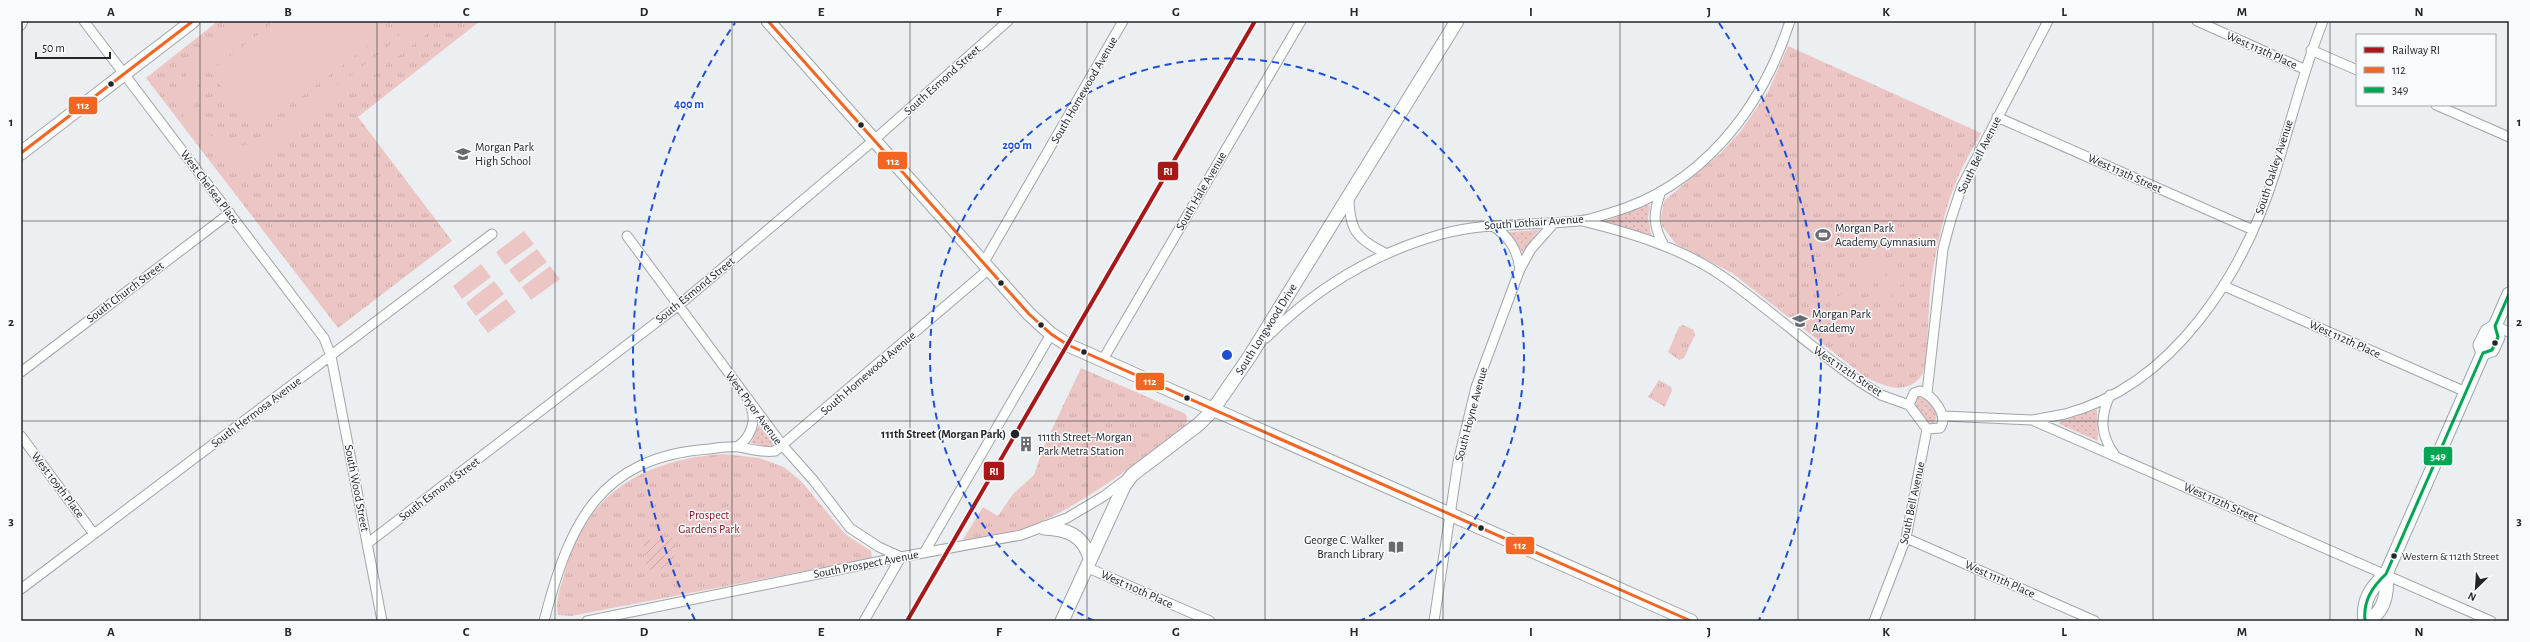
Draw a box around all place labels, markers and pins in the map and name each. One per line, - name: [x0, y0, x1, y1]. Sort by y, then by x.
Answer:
- unlabelled marker: [106, 79, 116, 89]
- unlabelled marker: [856, 120, 866, 130]
- place label: Morgan Park High School: [475, 141, 534, 167]
- school or university icon: Morgan Park High School: [454, 145, 472, 163]
- place label: Morgan Park Academy Gymnasium: [1835, 222, 1936, 249]
- sports icon: Morgan Park Academy Gymnasium: [1814, 226, 1832, 244]
- unlabelled marker: [996, 278, 1006, 288]
- place label: Morgan Park Academy: [1812, 308, 1871, 335]
- school or university icon: Morgan Park Academy: [1791, 312, 1809, 330]
- unlabelled marker: [1036, 320, 1046, 330]
- unlabelled marker: [2490, 338, 2500, 348]
- unlabelled marker: [1079, 347, 1089, 357]
- centre of rings: [1220, 348, 1234, 362]
- unlabelled marker: [1182, 393, 1192, 403]
- place label: 111th Street (Morgan Park): [881, 428, 1006, 441]
- marker: 111th Street (Morgan Park): [1009, 428, 1021, 440]
- place label: 111th Street–Morgan Park Metra Station: [1038, 431, 1132, 457]
- building icon: 111th Street–Morgan Park Metra Station: [1017, 435, 1035, 453]
- unlabelled marker: [1476, 523, 1486, 533]
- place label: George C. Walker Branch Library: [1304, 534, 1384, 561]
- library icon: George C. Walker Branch Library: [1387, 538, 1405, 556]
- marker: Western & 112th Street: [2389, 551, 2399, 561]
- place label: Western & 112th Street: [2402, 551, 2499, 562]

